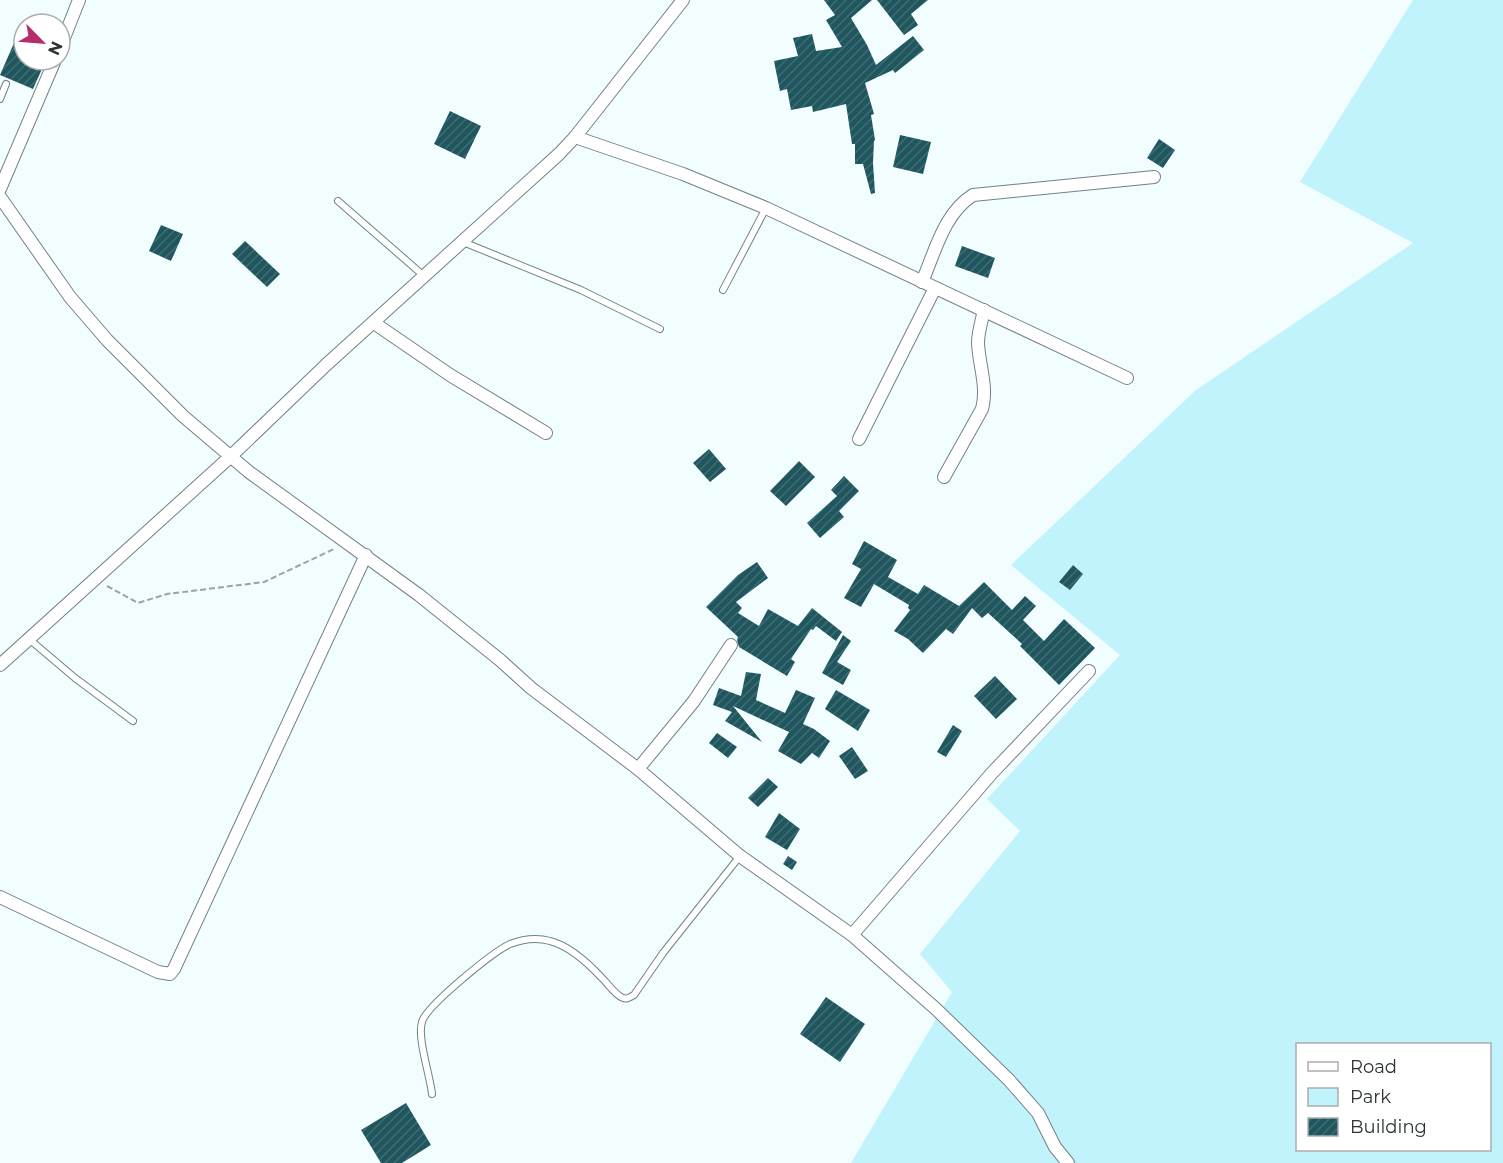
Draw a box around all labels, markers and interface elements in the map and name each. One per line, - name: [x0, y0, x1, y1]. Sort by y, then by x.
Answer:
- north arrow: [12, 12, 72, 72]
- text: N: [44, 38, 66, 58]
- legend: [1296, 1043, 1491, 1151]
- text: Road: [1350, 1056, 1397, 1078]
- text: Park: [1350, 1086, 1391, 1108]
- text: Building: [1350, 1116, 1427, 1138]

